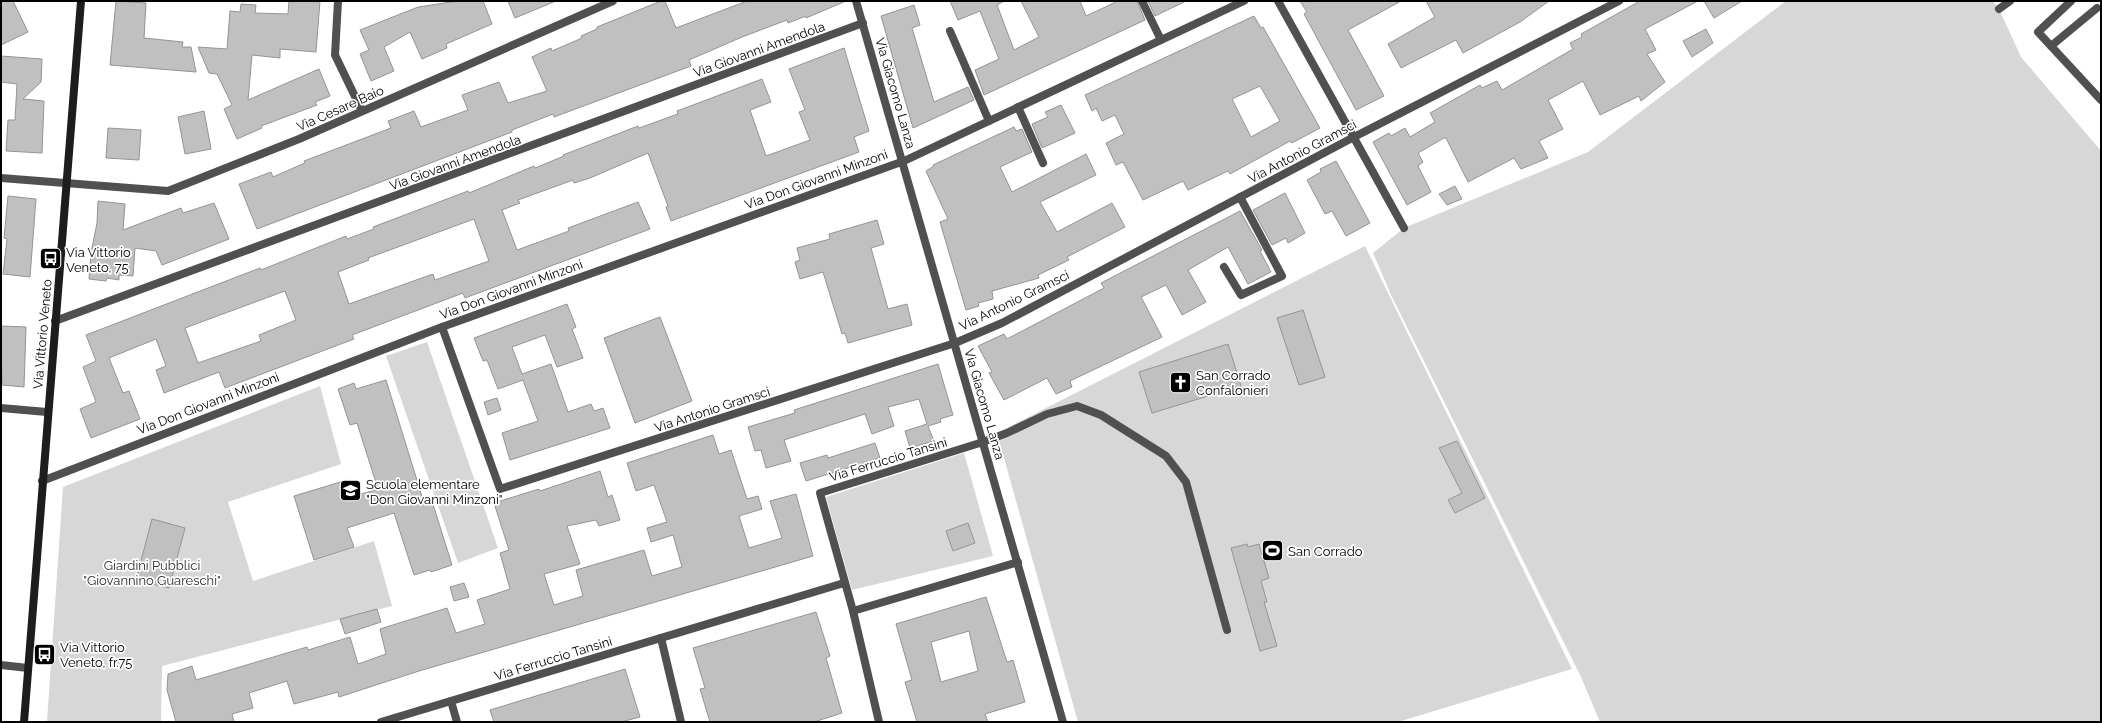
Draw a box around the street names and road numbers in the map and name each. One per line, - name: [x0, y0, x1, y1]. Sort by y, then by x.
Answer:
- street label: Via Giovanni Amendola: [691, 19, 827, 80]
- street label: Via Giacomo Lanza: [872, 36, 919, 150]
- street label: Via Cesare Baio: [294, 82, 386, 134]
- street label: Via Antonio Gramsci: [1246, 117, 1359, 186]
- street label: Via Giovanni Amendola: [387, 132, 523, 193]
- street label: Via Don Giovanni Minzoni: [743, 147, 890, 212]
- street label: Via Don Giovanni Minzoni: [438, 257, 585, 322]
- street label: Via Antonio Gramsci: [957, 267, 1072, 334]
- street label: Via Vittorio Veneto: [30, 278, 55, 390]
- street label: Via Giacomo Lanza: [961, 347, 1008, 461]
- street label: Via Don Giovanni Minzoni: [135, 369, 281, 438]
- street label: Via Antonio Gramsci: [653, 384, 772, 435]
- street label: Via Ferruccio Tansini: [827, 434, 949, 485]
- street label: Via Ferruccio Tansini: [492, 633, 614, 684]

